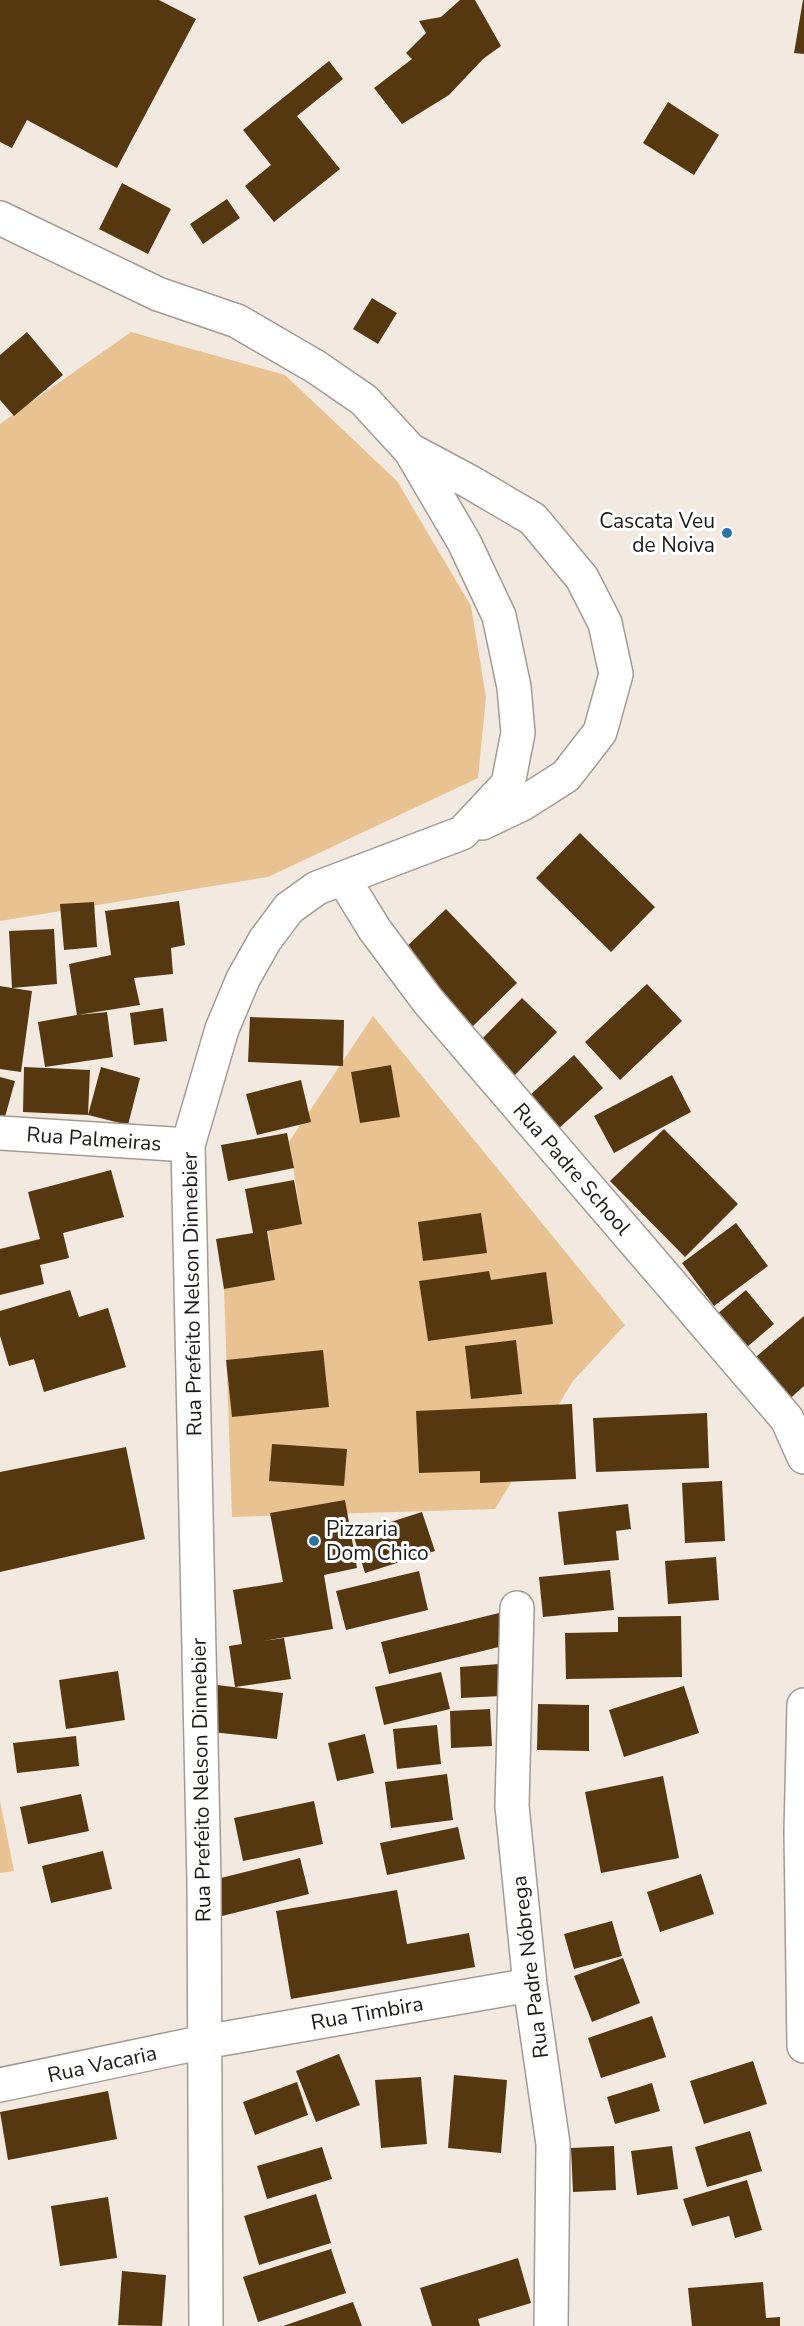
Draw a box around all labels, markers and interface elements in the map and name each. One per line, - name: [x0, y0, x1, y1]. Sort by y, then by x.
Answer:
- place label: Cascata Veu de Noiva: [599, 507, 715, 559]
- marker: Cascata Veu de Noiva: [720, 526, 734, 540]
- street label: Rua Padre School: [507, 1097, 638, 1242]
- street label: Rua Palmeiras: [26, 1120, 162, 1158]
- street label: Rua Prefeito Nelson Dinnebier: [176, 1151, 208, 1436]
- place label: Pizzaria Dom Chico: [326, 1515, 429, 1567]
- marker: Pizzaria Dom Chico: [307, 1534, 321, 1548]
- street label: Rua Prefeito Nelson Dinnebier: [185, 1637, 217, 1922]
- street label: Rua Padre Nóbrega: [505, 1874, 555, 2060]
- street label: Rua Timbira: [309, 1989, 425, 2037]
- street label: Rua Vacaria: [45, 2039, 159, 2089]

